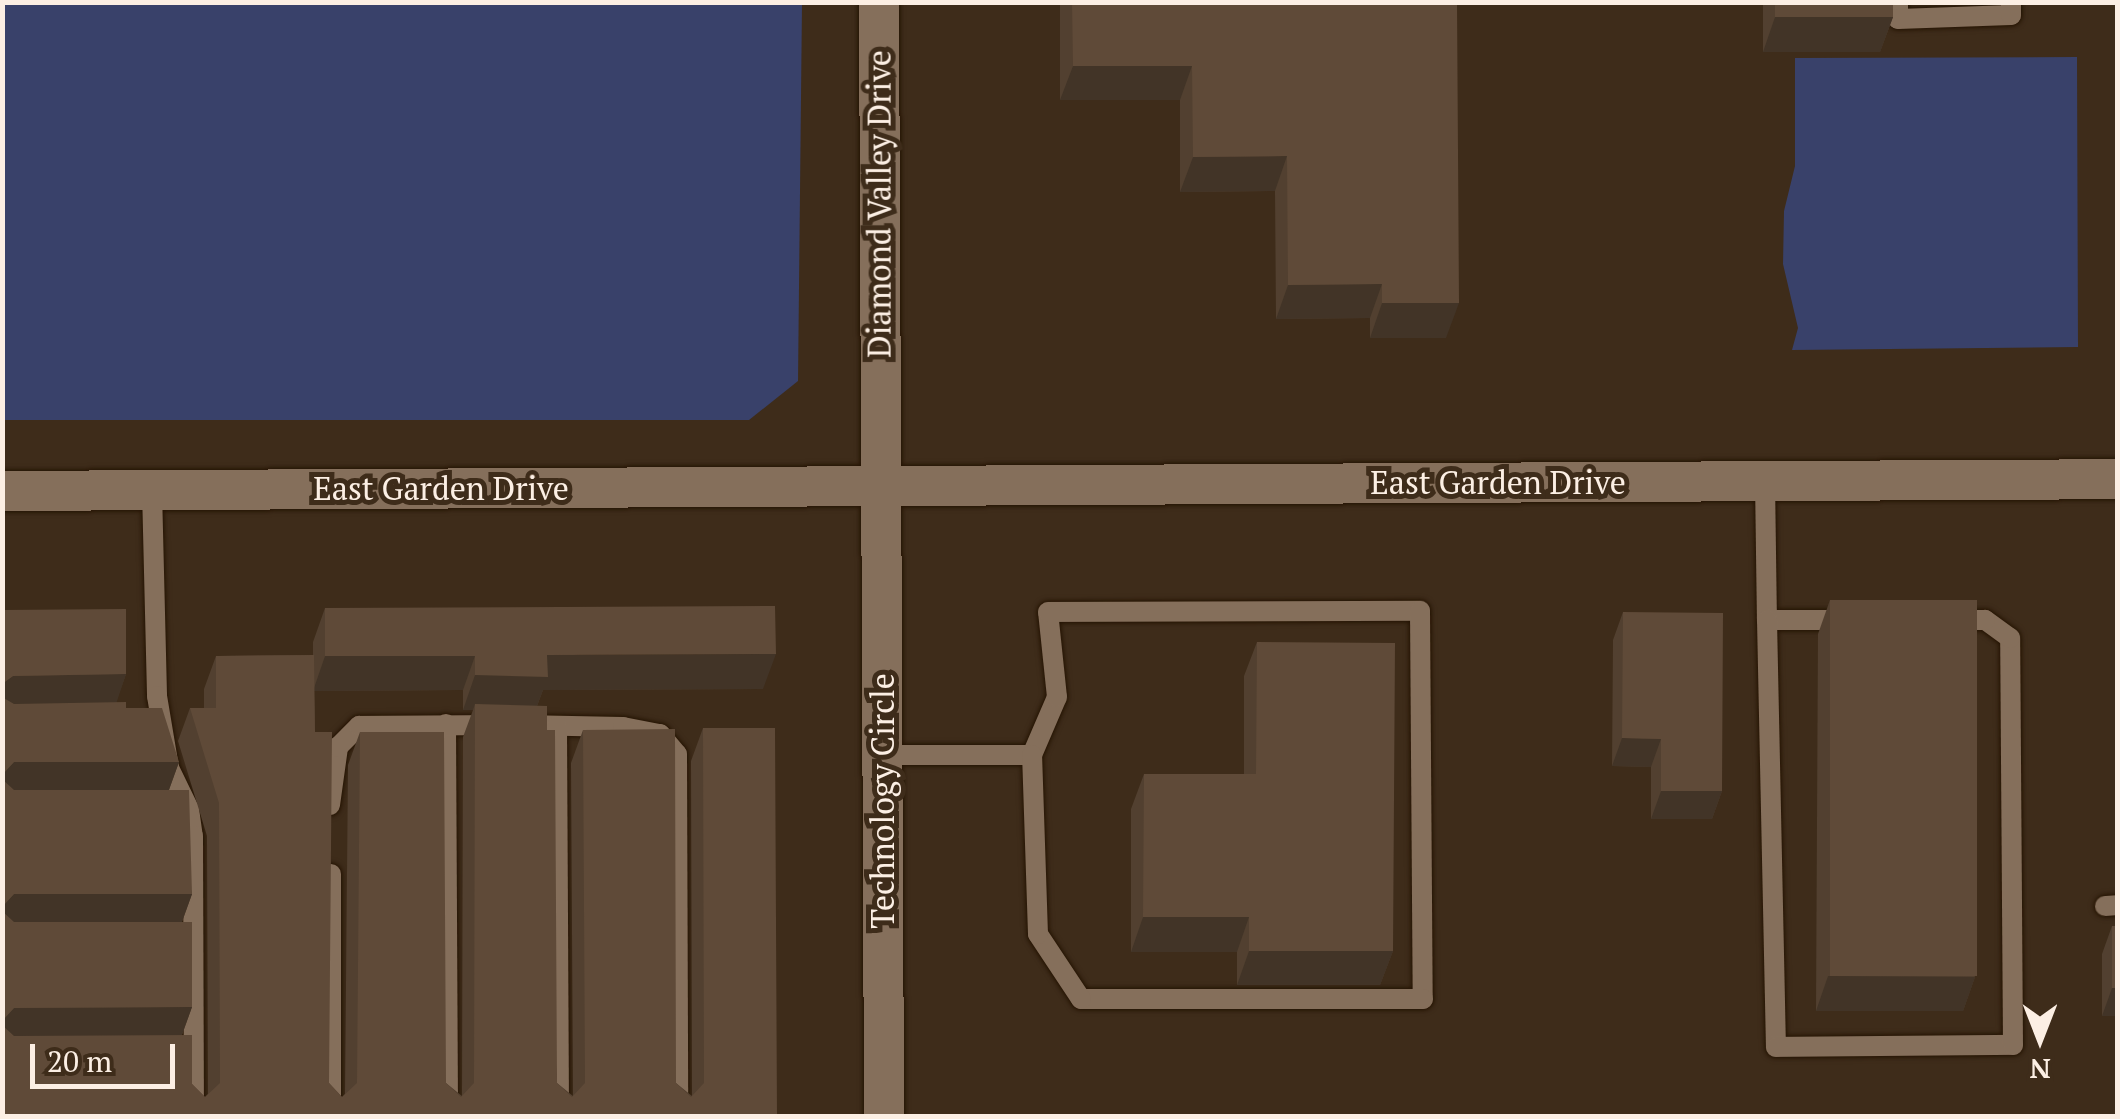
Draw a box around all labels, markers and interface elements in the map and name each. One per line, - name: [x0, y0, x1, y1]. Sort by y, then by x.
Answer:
- street label: Diamond Valley Drive: [860, 50, 898, 358]
- street label: East Garden Drive: [1370, 463, 1626, 501]
- street label: East Garden Drive: [313, 469, 569, 507]
- street label: Technology Circle: [863, 673, 901, 929]
- north arrow: [1990, 989, 2090, 1089]
- scale bar: [35, 1024, 180, 1086]
- text: 20 m: [47, 1041, 112, 1081]
- text: N: [2029, 1051, 2051, 1088]

